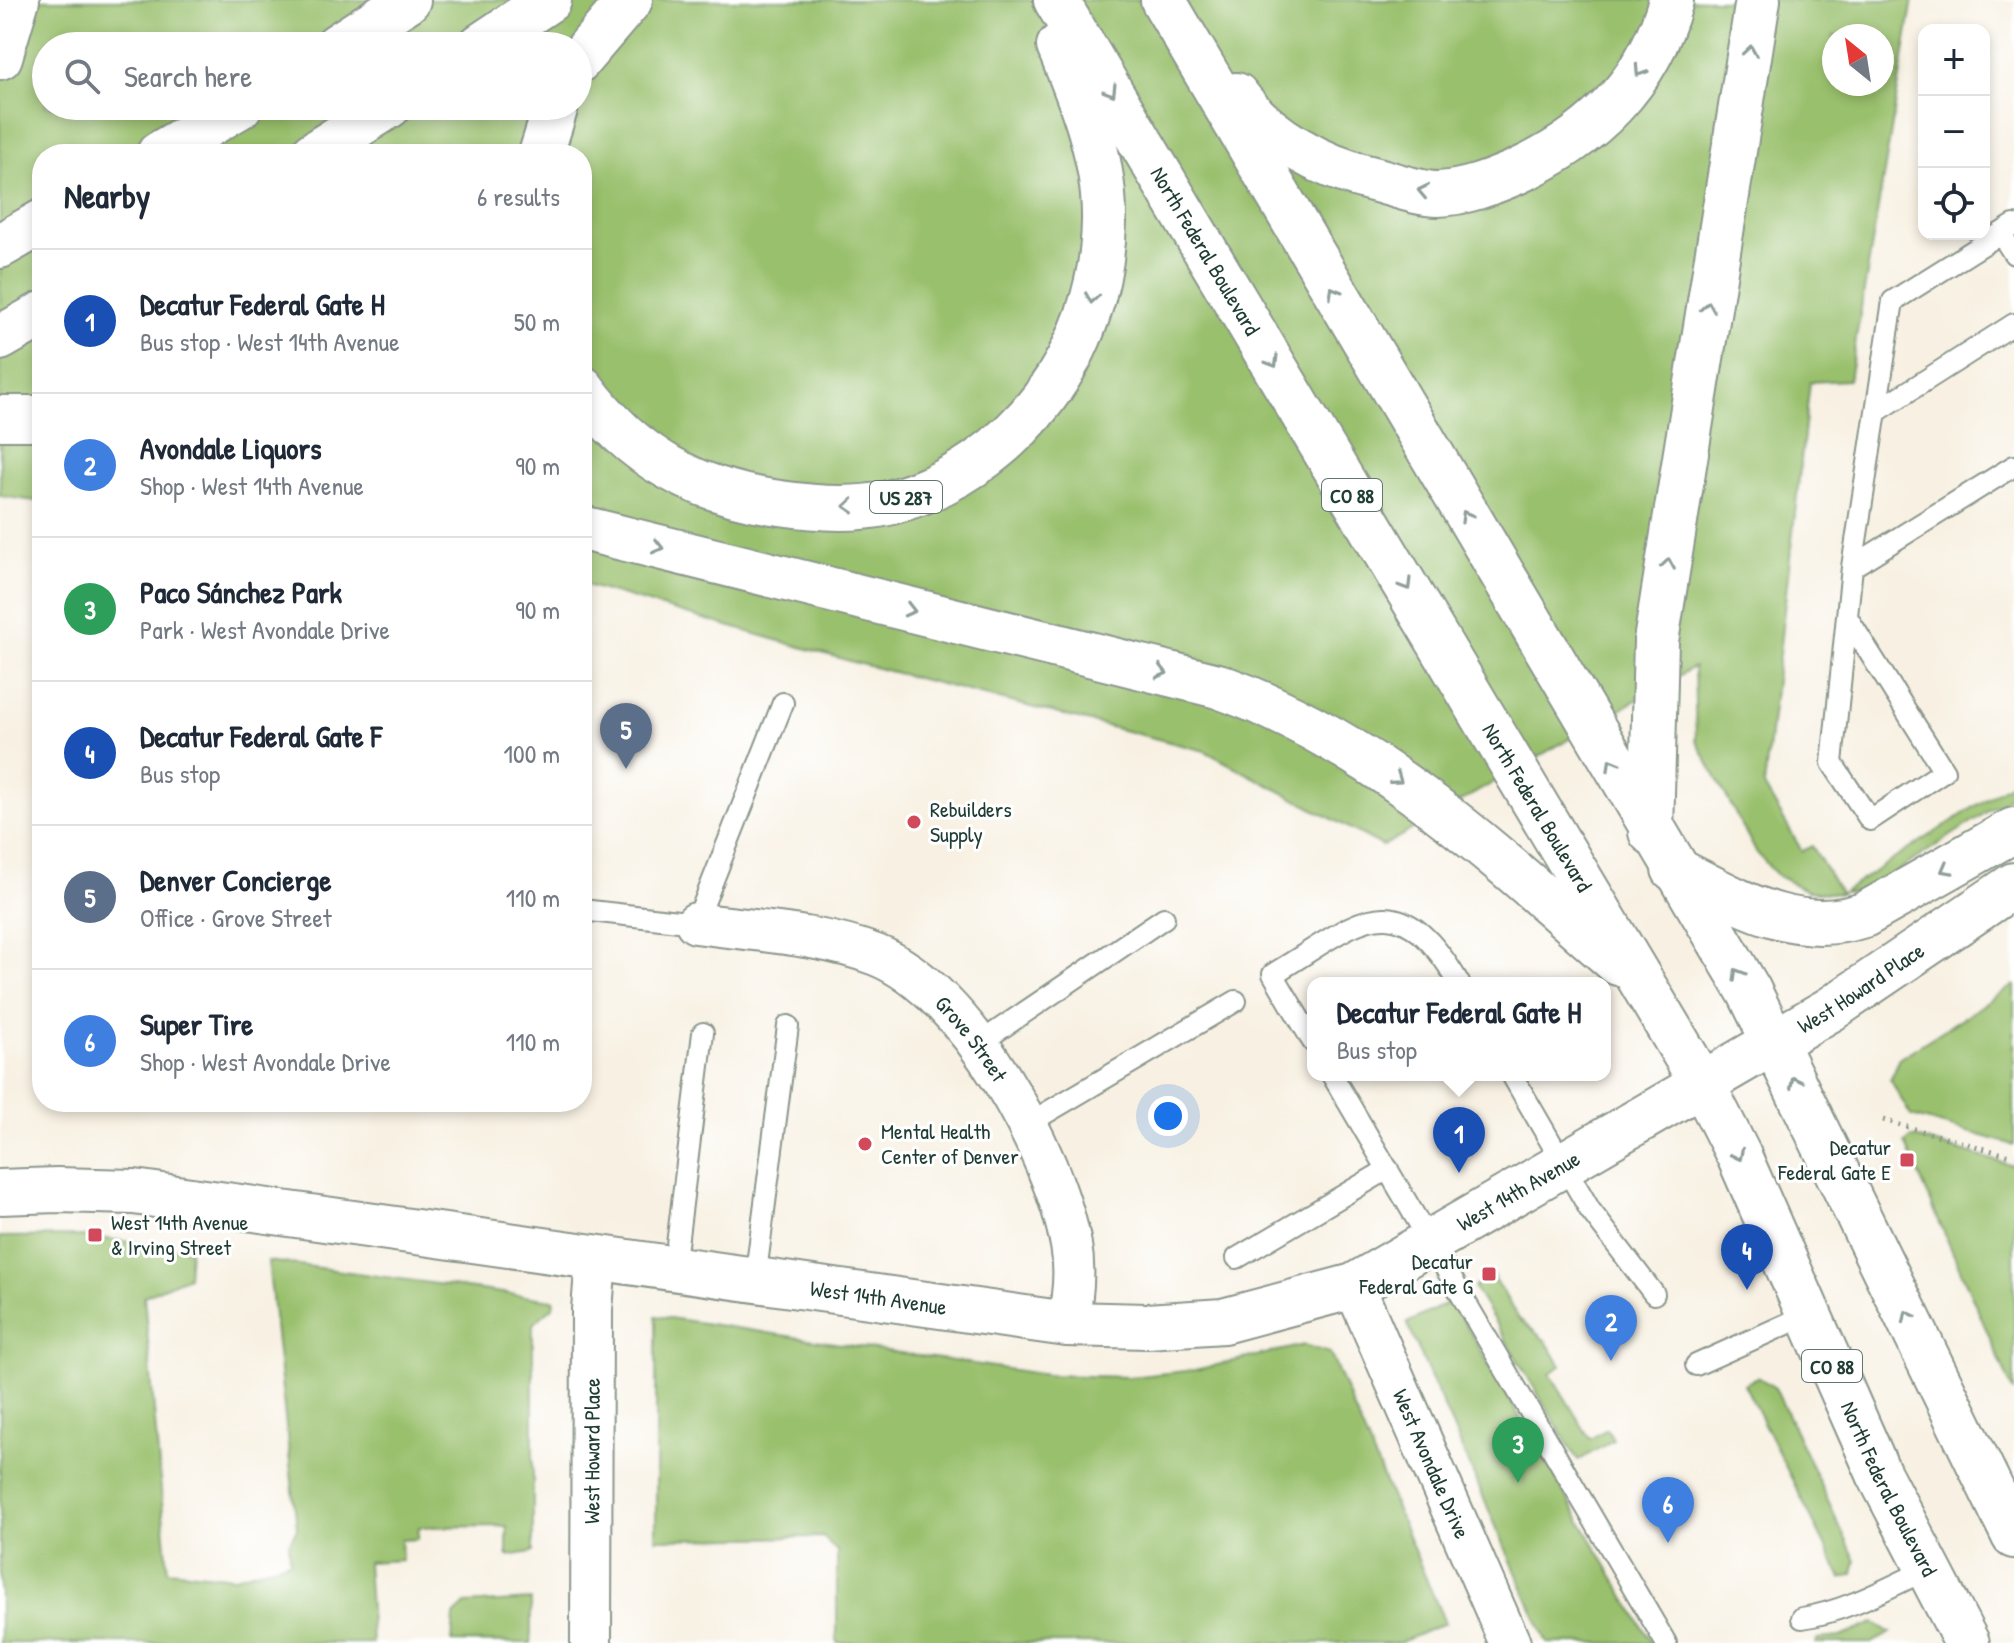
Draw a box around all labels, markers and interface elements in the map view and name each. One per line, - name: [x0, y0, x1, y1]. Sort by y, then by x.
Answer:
- north arrow: [1822, 24, 1894, 96]
- map controls: [1918, 24, 1990, 240]
- button: +: [1918, 24, 1990, 96]
- search box: [32, 32, 592, 120]
- one-way arrow: [1741, 44, 1758, 58]
- icon: search: [60, 54, 104, 98]
- text: Search here: [124, 56, 252, 96]
- one-way arrow: [1634, 62, 1649, 77]
- one-way arrow: [1101, 82, 1117, 97]
- button: −: [1918, 96, 1990, 168]
- street label: North Federal Boulevard: [1144, 161, 1268, 341]
- button: locate: [1918, 168, 1990, 240]
- text: Nearby: [64, 173, 150, 219]
- text: 6 results: [477, 179, 560, 214]
- one-way arrow: [1417, 183, 1430, 200]
- text: Decatur Federal Gate H: [140, 284, 385, 324]
- one-way arrow: [1329, 286, 1344, 301]
- one-way arrow: [1084, 291, 1101, 305]
- one-way arrow: [1699, 300, 1716, 314]
- text: 1: [85, 304, 95, 339]
- text: 50 m: [514, 304, 560, 339]
- text: Bus stop · West 14th Avenue: [140, 324, 400, 359]
- one-way arrow: [1263, 353, 1279, 368]
- text: Avondale Liquors: [140, 428, 322, 468]
- text: 2: [84, 448, 96, 483]
- text: 90 m: [515, 448, 560, 483]
- text: Shop · West 14th Avenue: [140, 468, 364, 503]
- road number: CO 88: [1322, 479, 1382, 511]
- road number: US 287: [870, 481, 942, 513]
- one-way arrow: [842, 498, 854, 515]
- one-way arrow: [1460, 510, 1476, 525]
- one-way arrow: [650, 538, 664, 555]
- one-way arrow: [1659, 557, 1676, 571]
- text: Paco Sánchez Park: [140, 572, 342, 612]
- one-way arrow: [1397, 576, 1412, 591]
- text: 3: [84, 592, 96, 627]
- text: 90 m: [515, 592, 560, 627]
- one-way arrow: [902, 601, 916, 618]
- text: Park · West Avondale Drive: [140, 612, 390, 647]
- one-way arrow: [1155, 663, 1169, 680]
- pin: 5: [600, 703, 652, 769]
- text: Decatur Federal Gate F: [140, 716, 382, 756]
- street label: North Federal Boulevard: [1476, 717, 1600, 898]
- text: 4: [85, 736, 95, 771]
- text: 100 m: [504, 736, 560, 771]
- text: Bus stop: [140, 756, 220, 791]
- one-way arrow: [1606, 758, 1622, 773]
- one-way arrow: [1389, 769, 1403, 783]
- place label: Rebuilders Supply: [930, 794, 1012, 849]
- marker: Rebuilders Supply: [905, 813, 923, 831]
- one-way arrow: [1940, 859, 1955, 875]
- text: Denver Concierge: [140, 860, 331, 900]
- text: 5: [85, 880, 96, 915]
- text: 110 m: [506, 880, 560, 915]
- text: Office · Grove Street: [140, 900, 332, 935]
- street label: West Howard Place: [1792, 935, 1930, 1040]
- one-way arrow: [1732, 968, 1748, 983]
- popup: [1307, 977, 1611, 1081]
- street label: Grove Street: [929, 989, 1015, 1088]
- text: Decatur Federal Gate H: [1337, 992, 1581, 1032]
- text: Super Tire: [140, 1004, 253, 1044]
- text: 6: [85, 1024, 95, 1059]
- text: 110 m: [506, 1024, 560, 1059]
- text: Bus stop: [1337, 1032, 1417, 1067]
- text: Shop · West Avondale Drive: [140, 1044, 391, 1079]
- one-way arrow: [1789, 1076, 1804, 1090]
- your location: [1148, 1096, 1188, 1136]
- pin: 1: [1433, 1107, 1485, 1173]
- place label: Mental Health Center of Denver: [881, 1116, 1019, 1171]
- place label: Decatur Federal Gate E: [1777, 1132, 1892, 1187]
- marker: Mental Health Center of Denver: [856, 1135, 874, 1153]
- street label: West 14th Avenue: [1451, 1143, 1585, 1238]
- one-way arrow: [1728, 1146, 1744, 1161]
- marker: Decatur Federal Gate E: [1898, 1151, 1916, 1169]
- place label: West 14th Avenue & Irving Street: [111, 1207, 249, 1262]
- pin: 4: [1721, 1224, 1773, 1290]
- marker: West 14th Avenue & Irving Street: [86, 1226, 104, 1244]
- place label: Decatur Federal Gate G: [1359, 1246, 1474, 1301]
- marker: Decatur Federal Gate G: [1480, 1265, 1498, 1283]
- street label: West 14th Avenue: [808, 1273, 949, 1322]
- pin: 2: [1585, 1295, 1637, 1361]
- one-way arrow: [1902, 1310, 1918, 1324]
- road number: CO 88: [1802, 1350, 1862, 1382]
- street label: West Howard Place: [576, 1378, 607, 1524]
- street label: West Avondale Drive: [1386, 1384, 1478, 1543]
- street label: North Federal Boulevard: [1834, 1397, 1945, 1582]
- pin: 3: [1492, 1417, 1544, 1483]
- pin: 6: [1642, 1477, 1694, 1543]

